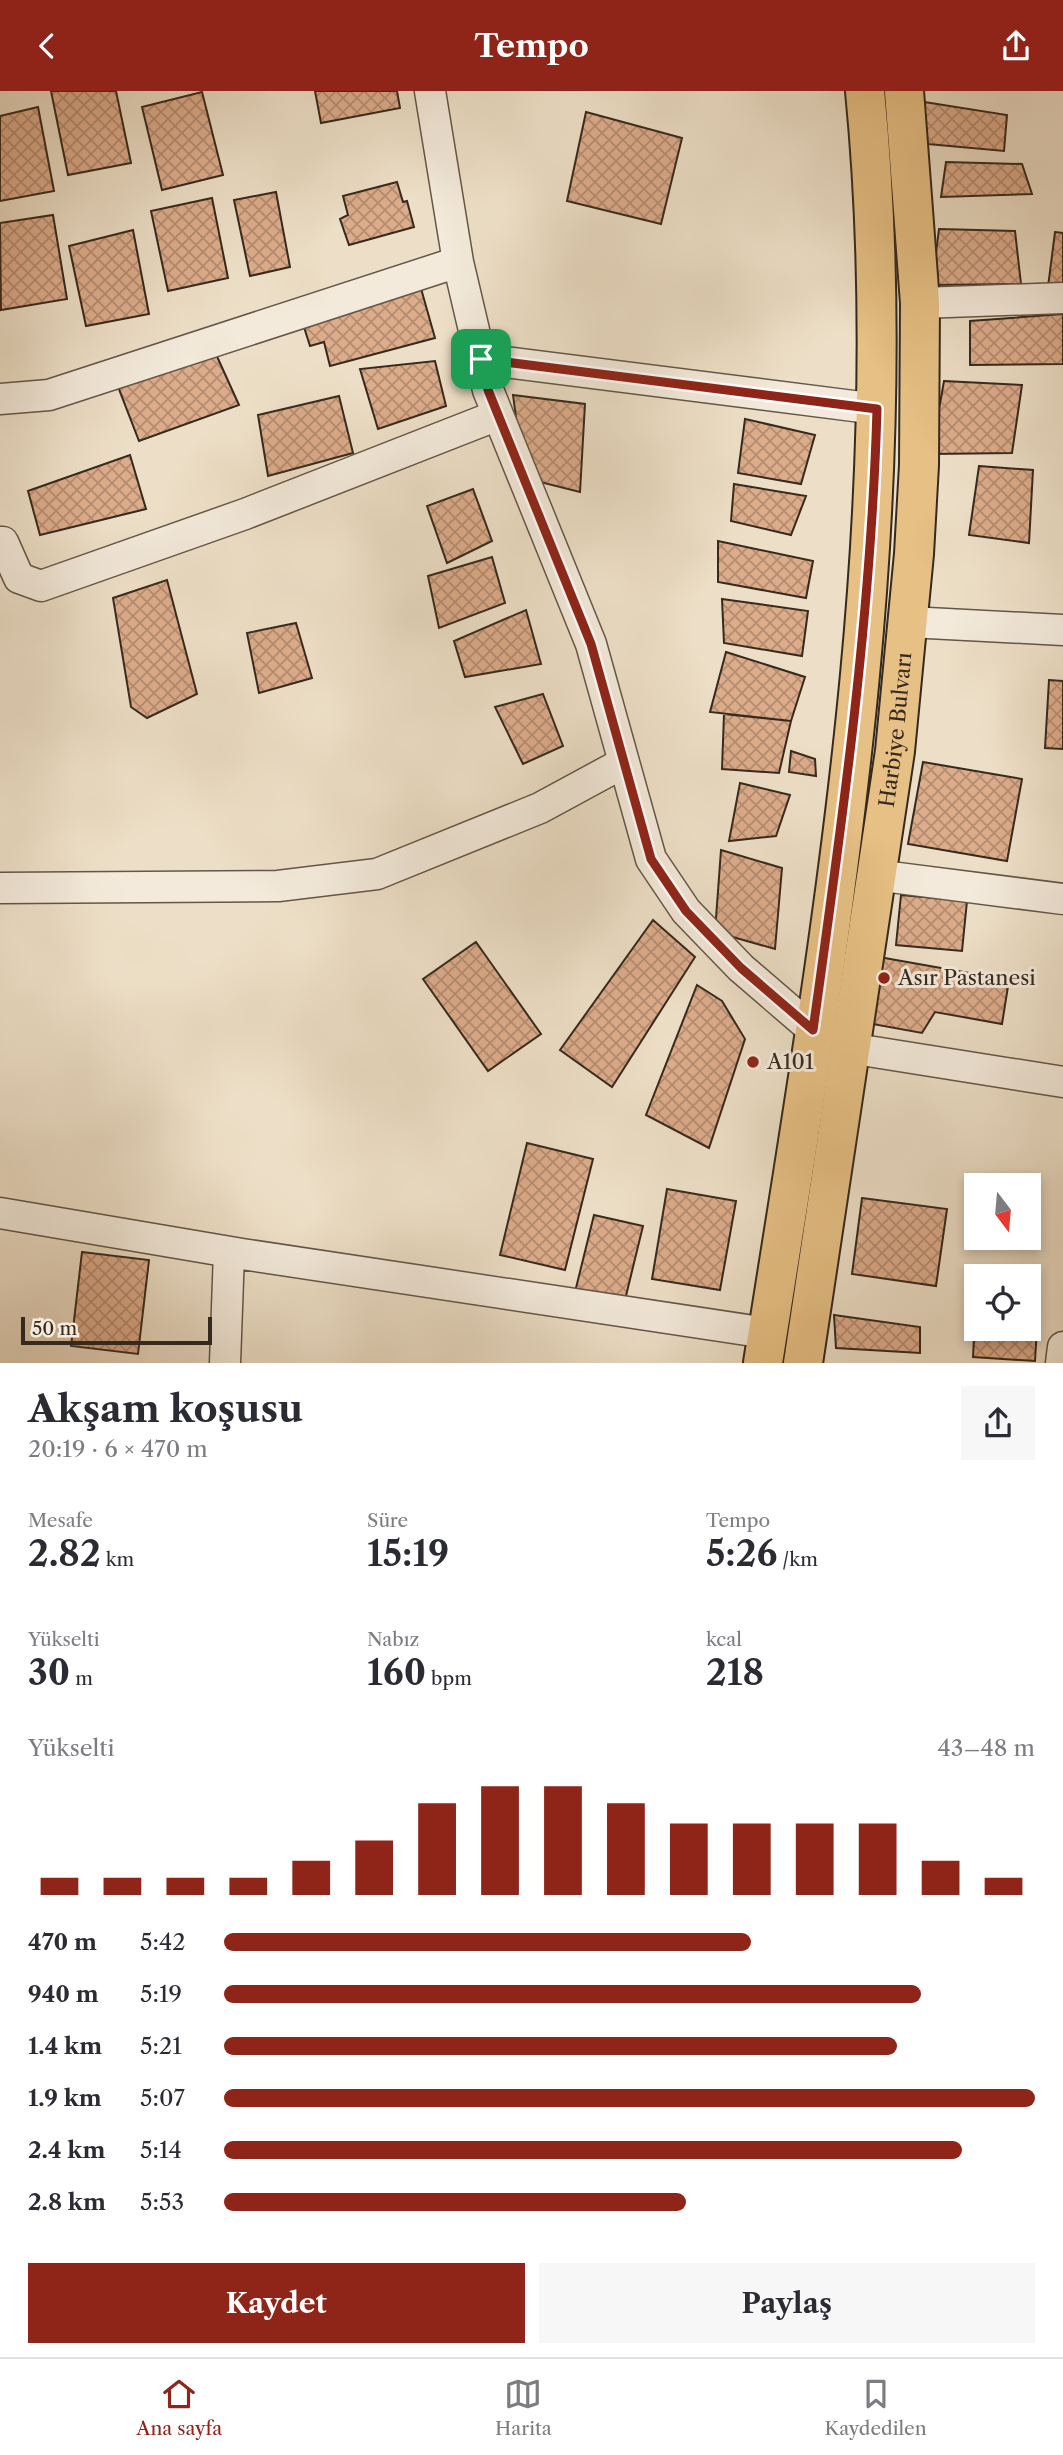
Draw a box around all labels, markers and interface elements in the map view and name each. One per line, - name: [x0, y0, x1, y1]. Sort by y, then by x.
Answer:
- text: Tempo: [474, 26, 589, 65]
- icon: back: [28, 27, 66, 65]
- icon: share: [997, 27, 1035, 65]
- pin: [451, 329, 511, 389]
- icon: arrive: [462, 340, 500, 378]
- street label: Harbiye Bulvarı: [874, 651, 916, 809]
- place label: Asır Pastanesi: [897, 965, 1036, 990]
- marker: Asır Pastanesi: [876, 970, 892, 986]
- place label: A101: [766, 1049, 814, 1074]
- marker: A101: [745, 1054, 761, 1070]
- north arrow: [964, 1173, 1041, 1249]
- map controls: [964, 1173, 1041, 1341]
- button: locate: [964, 1264, 1041, 1341]
- scale bar: [21, 1314, 212, 1346]
- text: 50 m: [32, 1317, 77, 1340]
- text: Akşam koşusu: [28, 1385, 303, 1432]
- button: share: [961, 1386, 1035, 1460]
- text: 20:19 · 6 × 470 m: [28, 1435, 208, 1463]
- text: Mesafe: [28, 1509, 93, 1532]
- text: Süre: [367, 1509, 408, 1532]
- text: Tempo: [706, 1509, 770, 1532]
- text: 2.82: [28, 1532, 101, 1575]
- text: 15:19: [367, 1532, 449, 1575]
- text: 5:26: [706, 1532, 777, 1575]
- text: km: [101, 1548, 134, 1571]
- text: /km: [777, 1548, 818, 1571]
- text: Yükselti: [28, 1628, 99, 1651]
- text: Nabız: [367, 1628, 419, 1651]
- text: kcal: [706, 1628, 742, 1651]
- text: 30: [28, 1651, 70, 1694]
- text: 160: [367, 1651, 426, 1694]
- text: 218: [706, 1651, 764, 1694]
- text: m: [70, 1667, 93, 1690]
- text: bpm: [426, 1667, 472, 1690]
- text: Yükselti: [28, 1734, 115, 1762]
- text: 43–48 m: [937, 1734, 1035, 1762]
- text: 470 m: [28, 1928, 97, 1956]
- text: 5:42: [140, 1928, 185, 1956]
- text: 940 m: [28, 1980, 99, 2008]
- text: 5:19: [140, 1980, 182, 2008]
- text: 1.4 km: [28, 2032, 102, 2060]
- text: 5:21: [140, 2032, 182, 2060]
- text: 1.9 km: [28, 2084, 102, 2112]
- text: 5:07: [140, 2084, 185, 2112]
- text: 2.4 km: [28, 2136, 105, 2164]
- text: 5:14: [140, 2136, 182, 2164]
- text: 2.8 km: [28, 2188, 106, 2216]
- text: 5:53: [140, 2188, 184, 2216]
- button: Kaydet: [28, 2263, 525, 2343]
- button: Paylaş: [539, 2263, 1035, 2343]
- tab: Ana sayfa: [136, 2375, 222, 2440]
- tab: Harita: [495, 2375, 552, 2440]
- tab: Kaydedilen: [824, 2375, 927, 2440]

